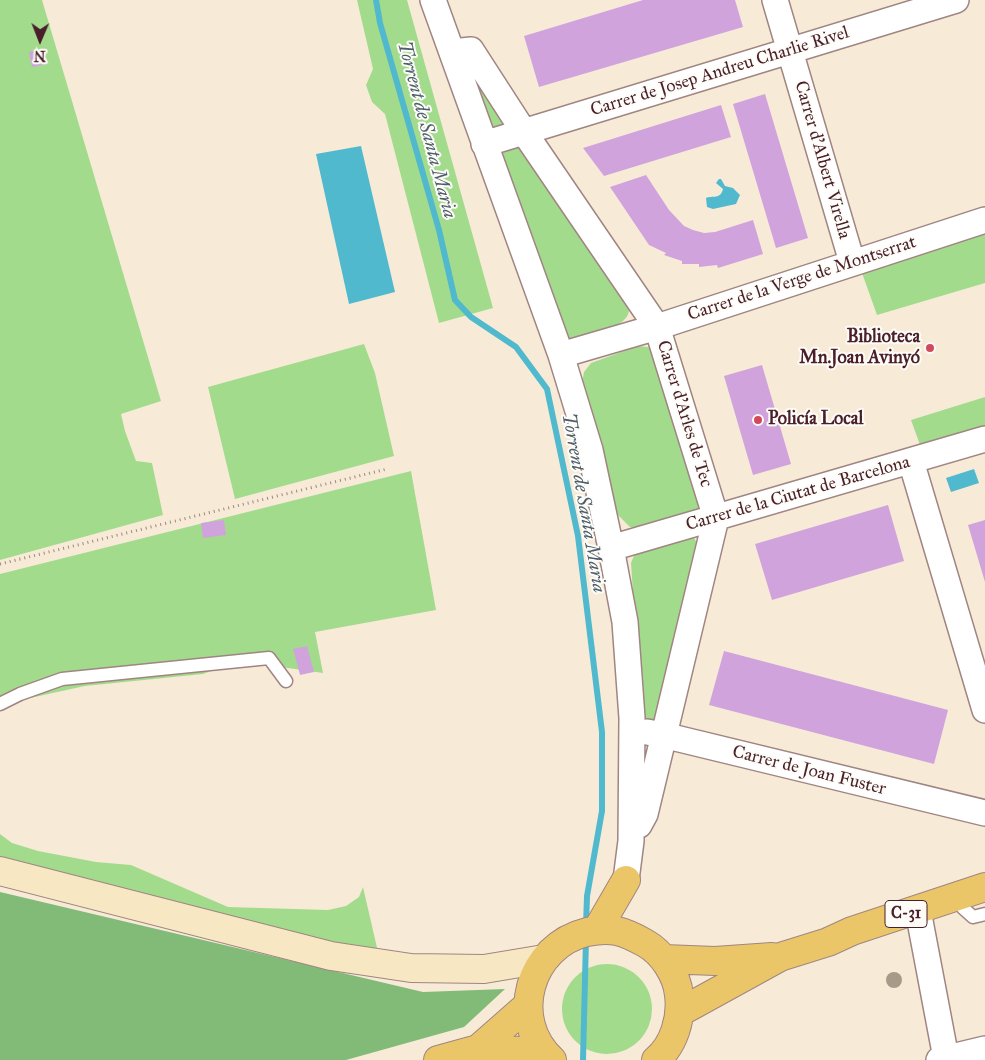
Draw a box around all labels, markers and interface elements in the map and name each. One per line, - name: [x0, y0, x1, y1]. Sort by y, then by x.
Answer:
- north arrow: [15, 15, 65, 65]
- street label: Carrer de Josep Andreu Charlie Rivel: [588, 22, 852, 122]
- water label: Torrent de Santa Maria: [391, 39, 461, 221]
- text: N: [34, 47, 46, 64]
- street label: Carrer d'Albert Virella: [789, 79, 855, 241]
- street label: Carrer de la Verge de Montserrat: [685, 232, 919, 326]
- place label: Biblioteca Mn.Joan Avinyó: [799, 327, 920, 369]
- street label: Carrer d'Arles de Tec: [651, 338, 717, 490]
- marker: Biblioteca Mn.Joan Avinyó: [924, 342, 936, 354]
- place label: Policía Local: [768, 409, 863, 431]
- water label: Torrent de Santa Maria: [556, 411, 610, 595]
- marker: Policía Local: [752, 414, 764, 426]
- street label: Carrer de la Ciutat de Barcelona: [683, 452, 913, 536]
- street label: Carrer de Joan Fuster: [730, 741, 888, 801]
- road number: C-31: [885, 901, 927, 928]

